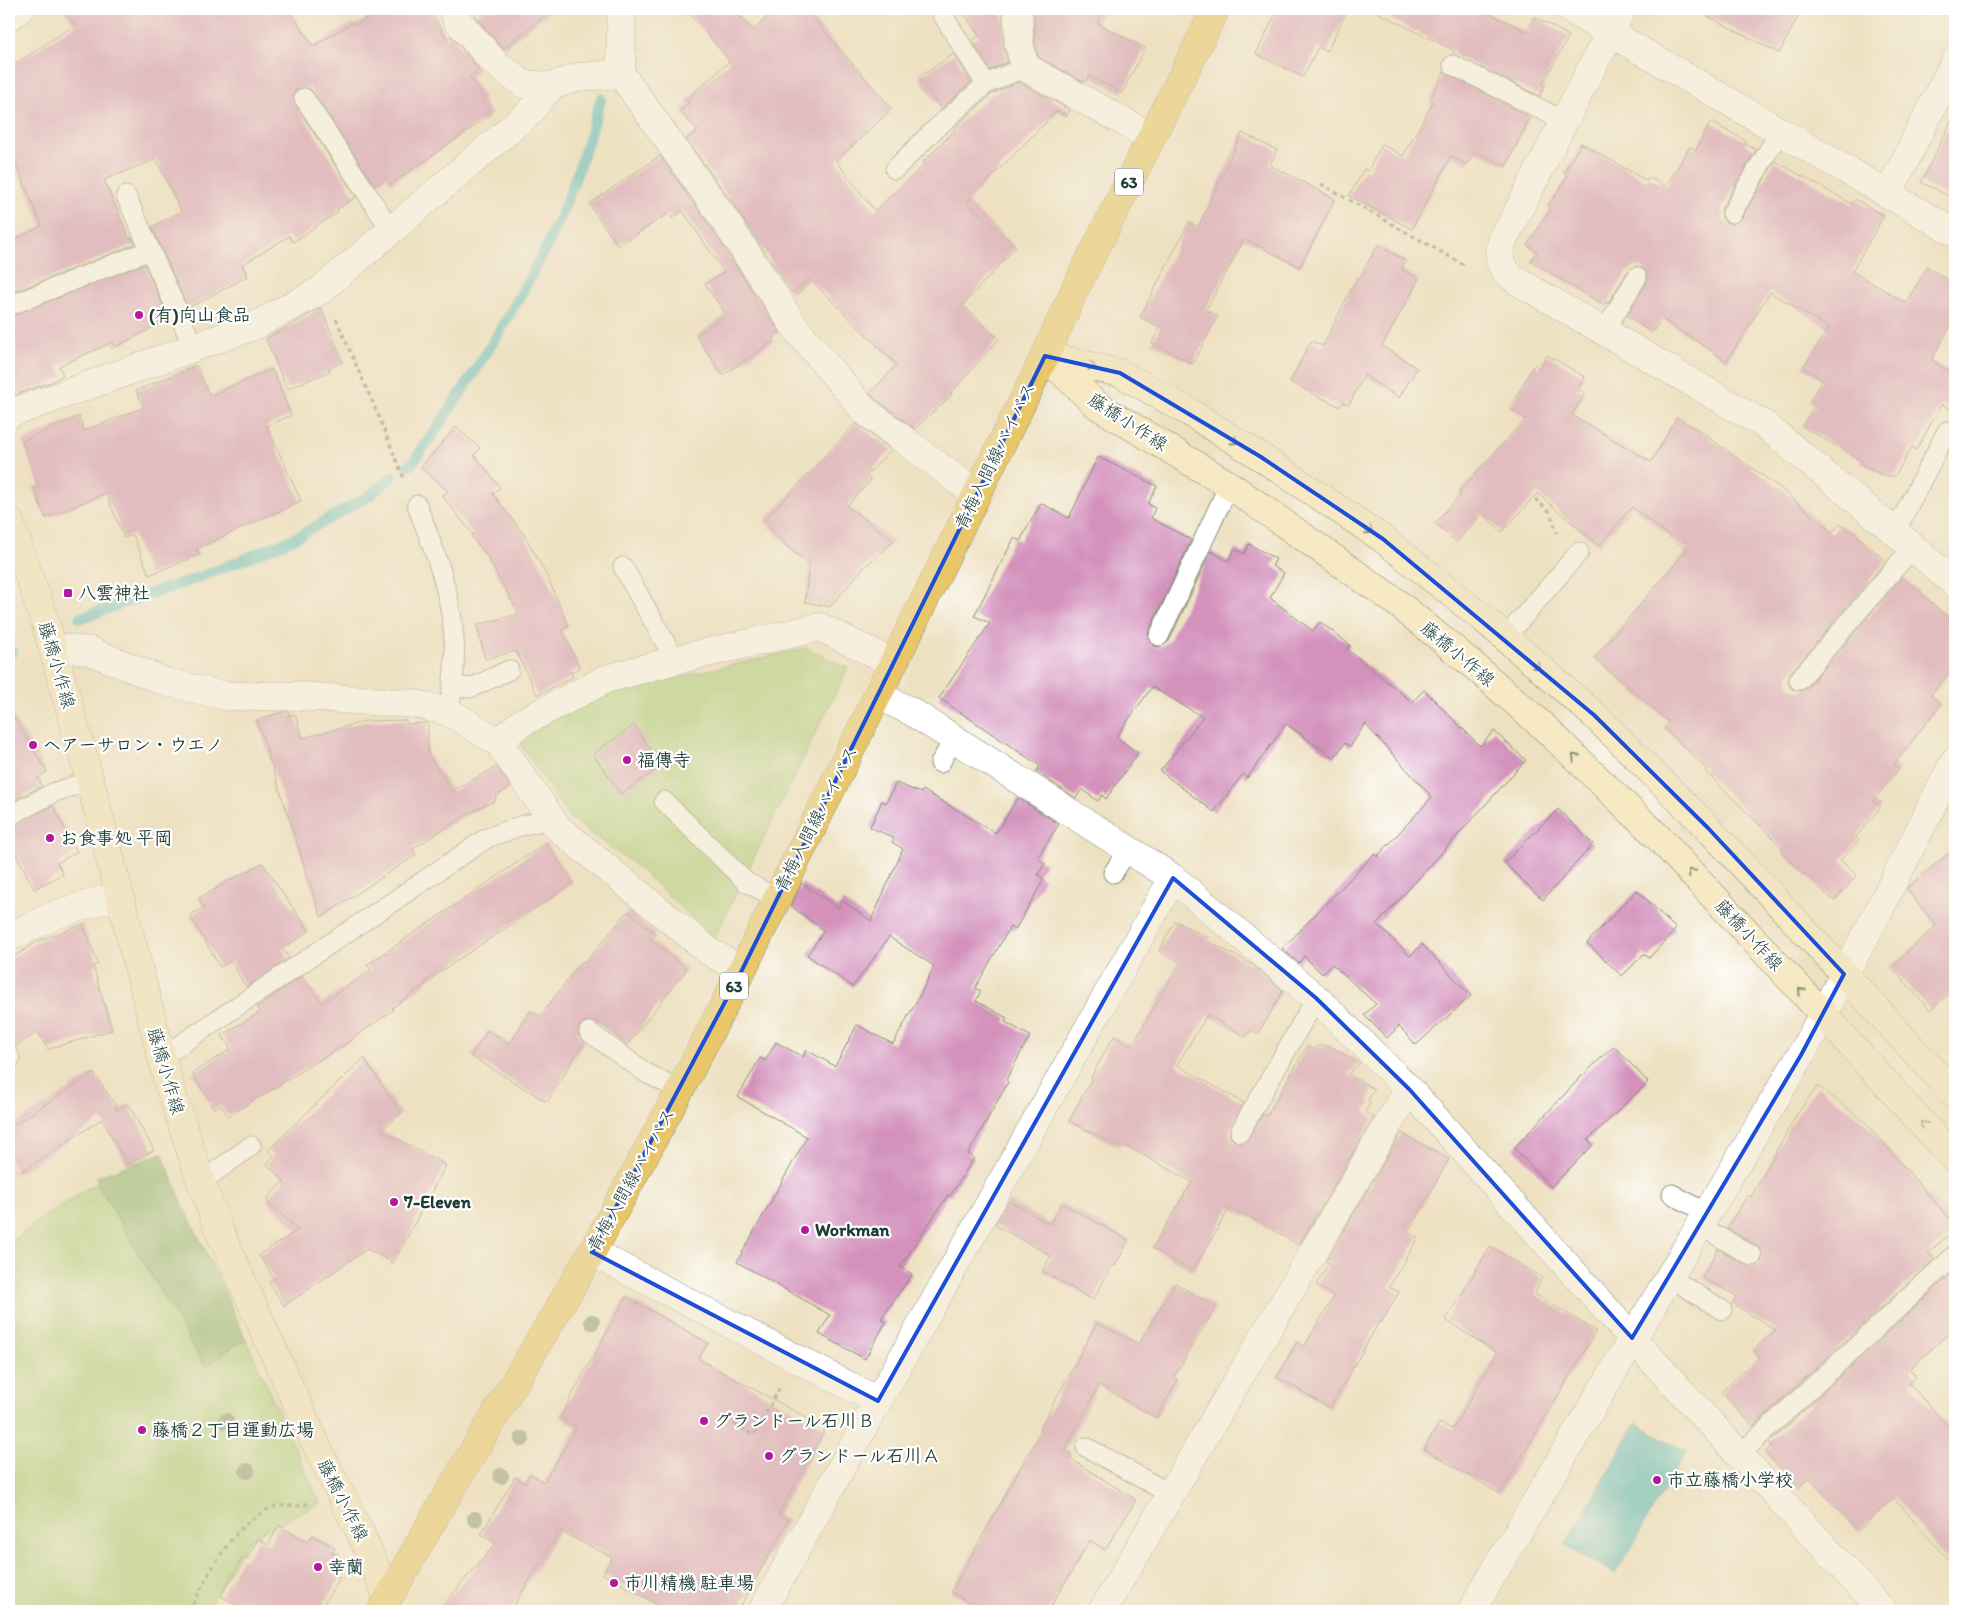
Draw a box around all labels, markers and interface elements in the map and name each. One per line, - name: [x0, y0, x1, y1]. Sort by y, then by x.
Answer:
- road number: 63: [1115, 168, 1143, 196]
- place label: (有)向山食品: [149, 304, 251, 326]
- marker: (有)向山食品: [133, 309, 145, 321]
- one-way arrow: [1088, 361, 1097, 371]
- street label: 青梅入間線バイパス: [950, 379, 1040, 533]
- street label: 藤橋小作線: [1084, 388, 1172, 456]
- one-way arrow: [1230, 435, 1239, 444]
- one-way arrow: [1365, 525, 1374, 534]
- place label: 八雲神社: [78, 582, 150, 604]
- marker: 八雲神社: [62, 587, 74, 599]
- street label: 藤橋小作線: [1416, 617, 1500, 691]
- street label: 藤橋小作線: [34, 619, 80, 711]
- one-way arrow: [1532, 661, 1541, 670]
- place label: ヘアーサロン・ウエノ: [43, 734, 223, 756]
- marker: ヘアーサロン・ウエノ: [27, 739, 39, 751]
- street label: 青梅入間線バイパス: [770, 742, 862, 896]
- place label: 福傳寺: [637, 749, 691, 771]
- marker: 福傳寺: [621, 754, 633, 766]
- one-way arrow: [1572, 754, 1581, 763]
- place label: お食事処 平岡: [60, 827, 172, 849]
- marker: お食事処 平岡: [44, 832, 56, 844]
- one-way arrow: [1688, 869, 1697, 878]
- street label: 藤橋小作線: [1710, 895, 1788, 975]
- road number: 63: [720, 972, 748, 999]
- one-way arrow: [1798, 988, 1807, 997]
- street label: 藤橋小作線: [143, 1025, 189, 1117]
- street label: 青梅入間線バイパス: [582, 1104, 680, 1256]
- one-way arrow: [1919, 1120, 1928, 1129]
- place label: 7-Eleven: [403, 1191, 472, 1213]
- marker: 7-Eleven: [388, 1196, 400, 1208]
- place label: Workman: [815, 1219, 890, 1241]
- marker: Workman: [799, 1224, 811, 1236]
- place label: グランドール石川Ｂ: [714, 1410, 875, 1432]
- marker: グランドール石川Ｂ: [698, 1415, 710, 1427]
- place label: 藤橋２丁目運動広場: [152, 1419, 314, 1441]
- marker: 藤橋２丁目運動広場: [136, 1424, 148, 1436]
- place label: グランドール石川Ａ: [779, 1445, 940, 1467]
- marker: グランドール石川Ａ: [763, 1450, 775, 1462]
- street label: 藤橋小作線: [313, 1455, 373, 1545]
- place label: 市立藤橋小学校: [1667, 1469, 1793, 1491]
- marker: 市立藤橋小学校: [1651, 1474, 1663, 1486]
- place label: 幸蘭: [328, 1556, 364, 1578]
- marker: 幸蘭: [312, 1561, 324, 1573]
- place label: 市川精機 駐車場: [624, 1572, 754, 1594]
- marker: 市川精機 駐車場: [608, 1577, 620, 1589]

